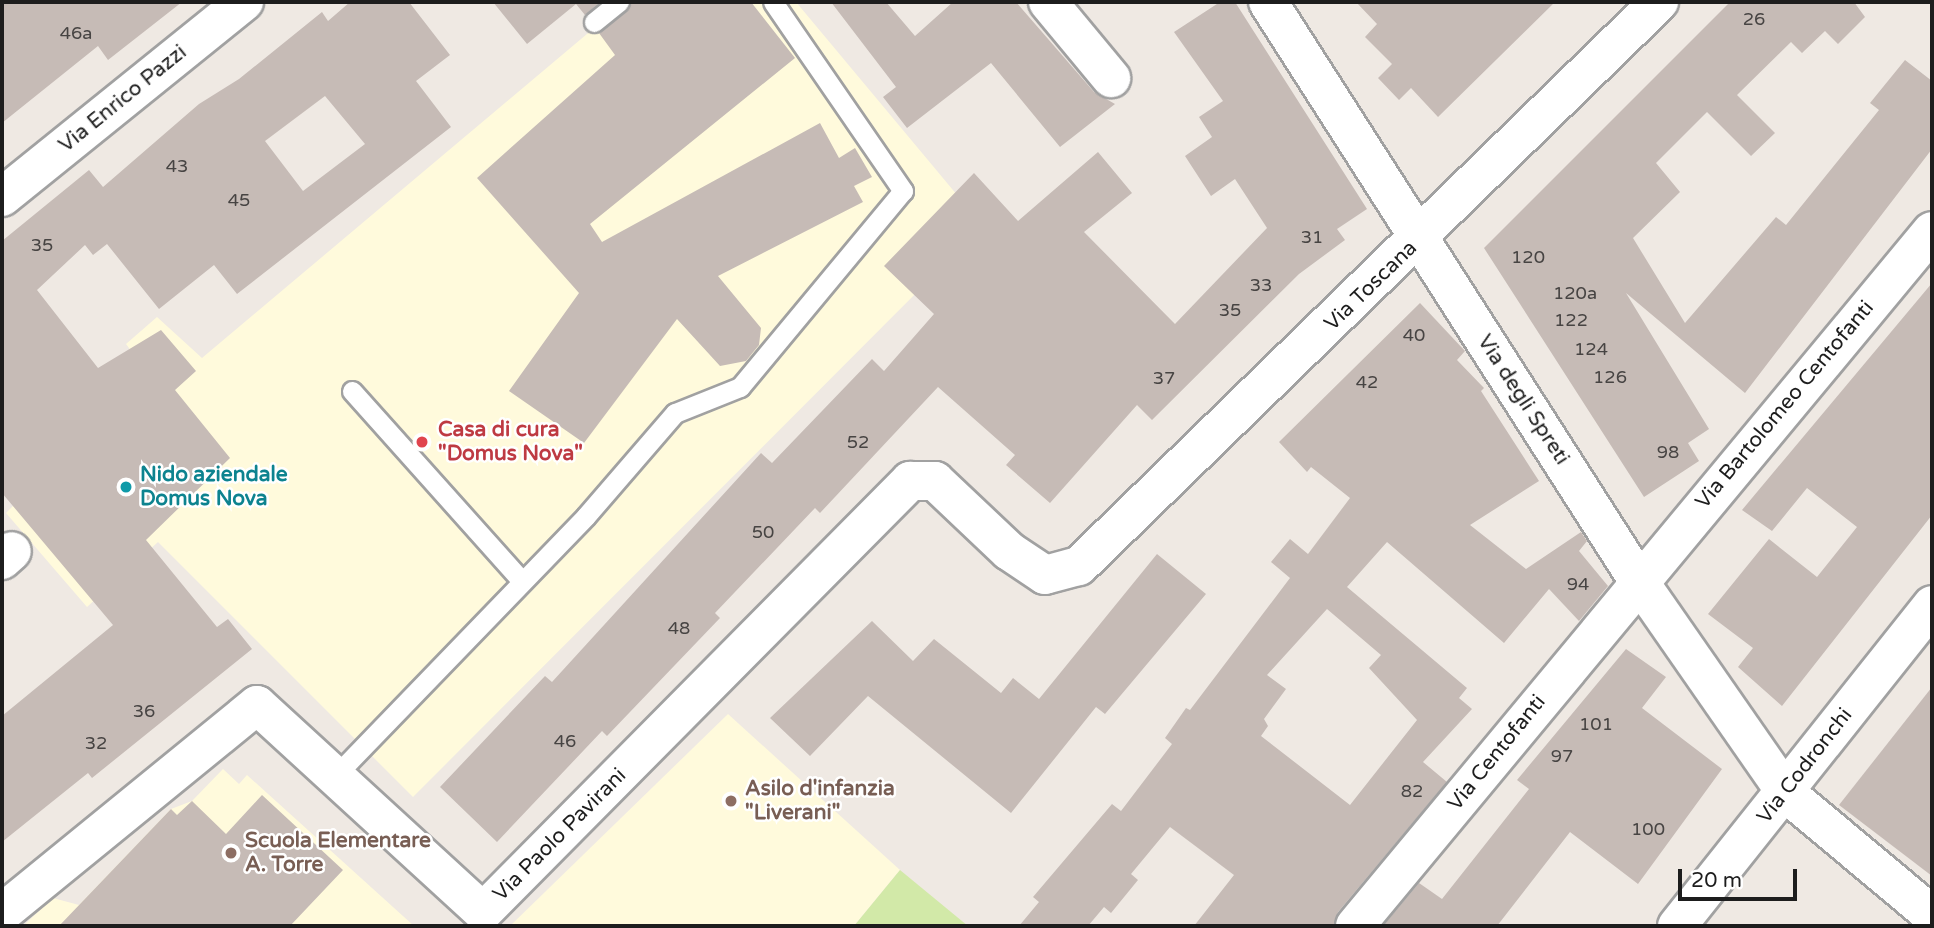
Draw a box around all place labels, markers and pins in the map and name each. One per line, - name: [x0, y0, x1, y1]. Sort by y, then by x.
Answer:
- place label: Casa di cura "Domus Nova": [438, 417, 583, 467]
- marker: Casa di cura "Domus Nova": [412, 432, 432, 452]
- place label: Nido aziendale Domus Nova: [140, 462, 288, 512]
- marker: Nido aziendale Domus Nova: [118, 479, 134, 495]
- place label: Asilo d'infanzia "Liverani": [745, 776, 895, 826]
- marker: Asilo d'infanzia "Liverani": [723, 793, 739, 809]
- place label: Scuola Elementare A. Torre: [245, 828, 431, 878]
- marker: Scuola Elementare A. Torre: [223, 845, 239, 861]

